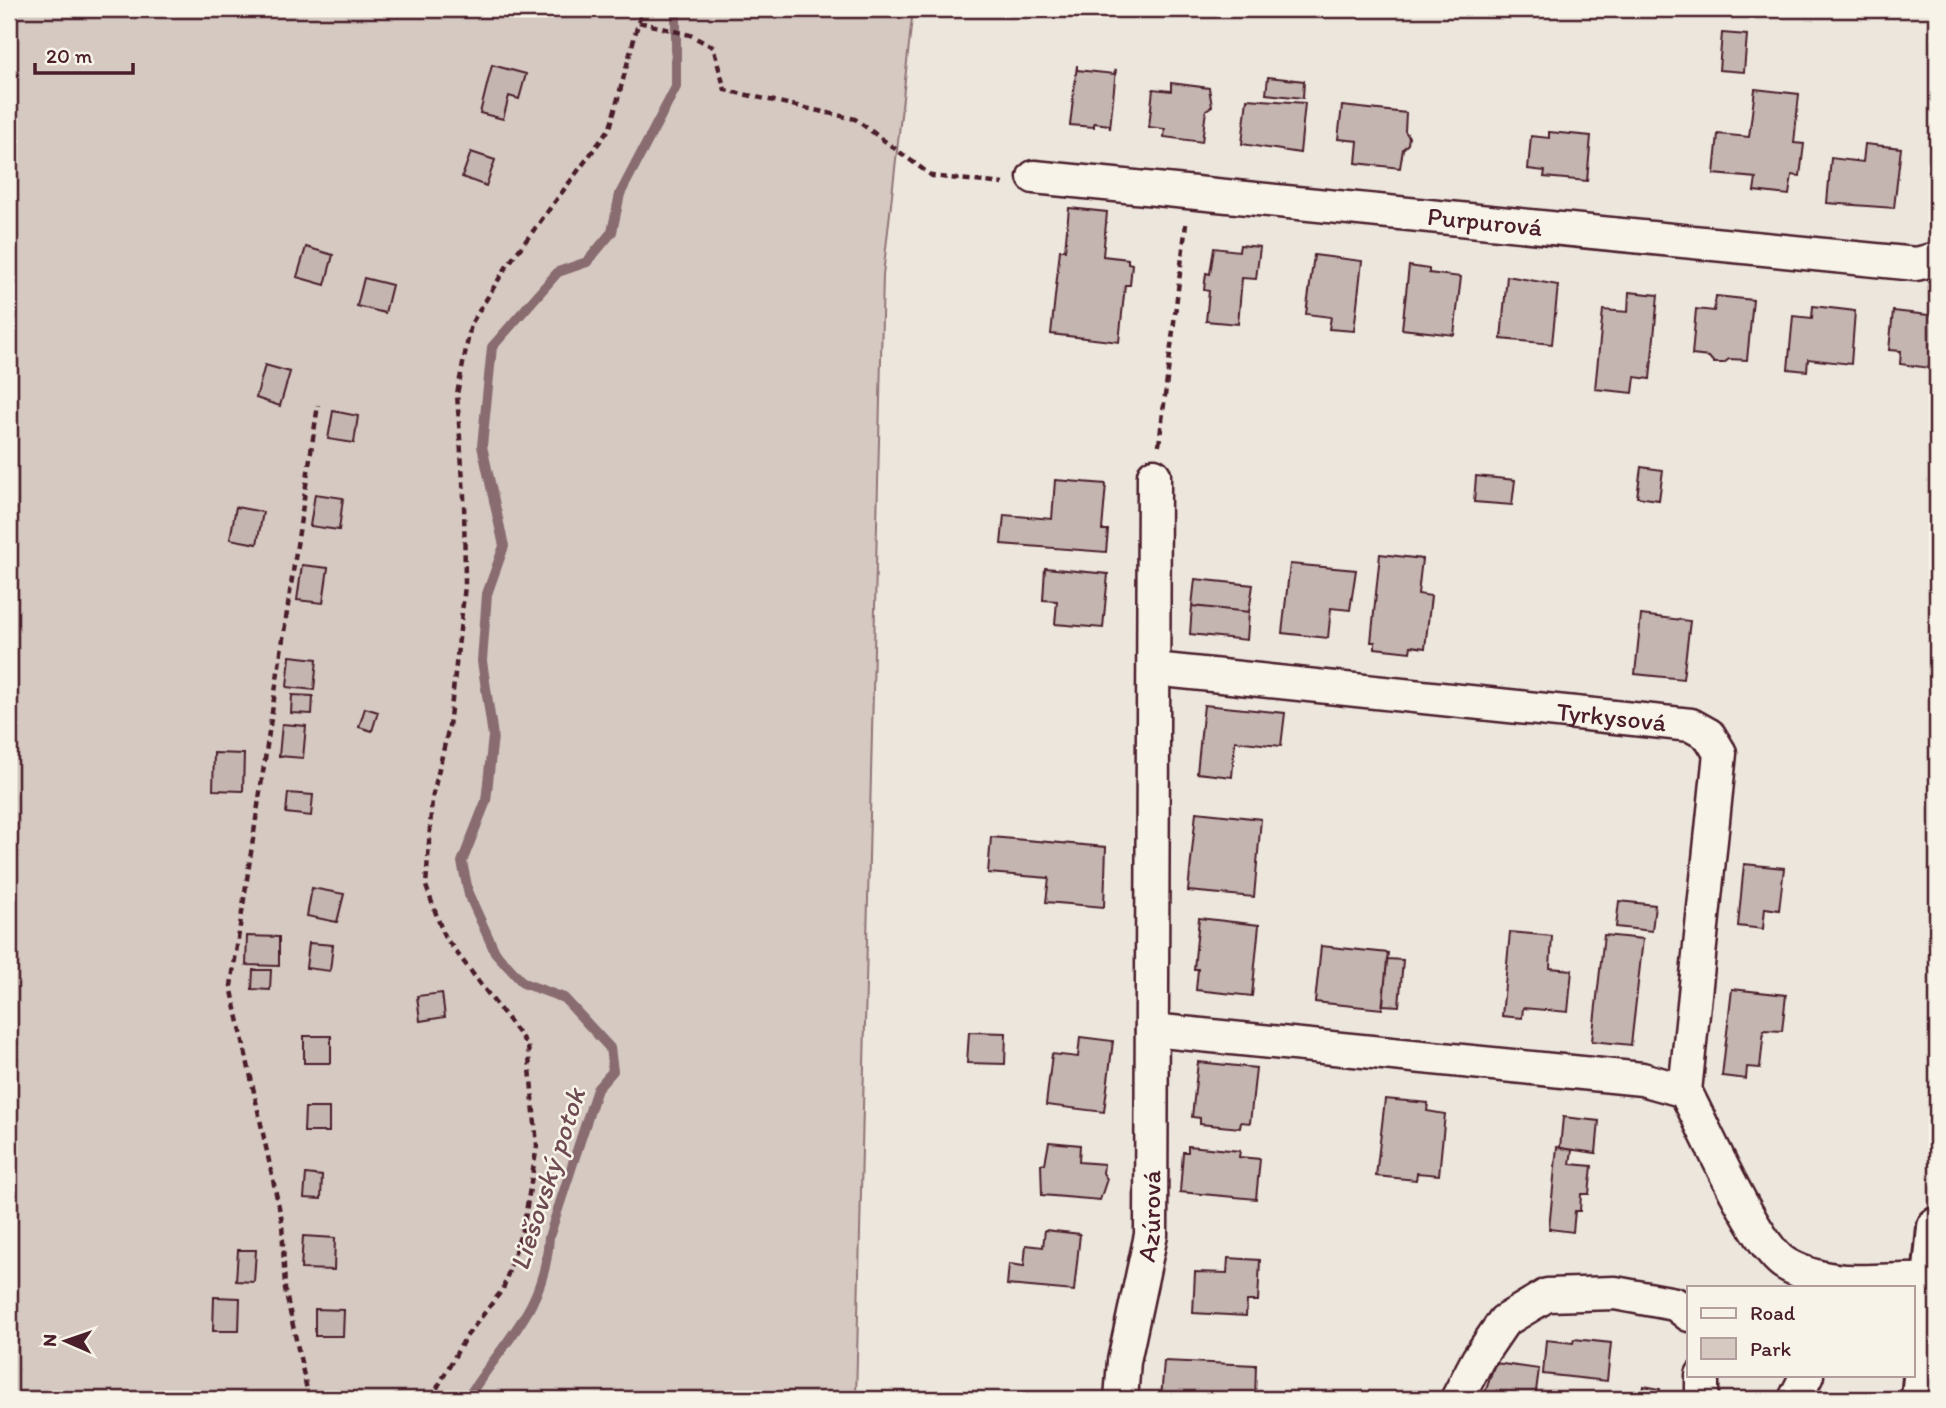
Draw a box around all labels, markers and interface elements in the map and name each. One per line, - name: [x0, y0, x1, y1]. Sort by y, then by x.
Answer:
- scale bar: [35, 32, 133, 76]
- text: 20 m: [46, 43, 93, 68]
- street label: Purpurová: [1426, 200, 1544, 243]
- street label: Tyrkysová: [1555, 695, 1668, 738]
- water label: Liešovský potok: [502, 1082, 593, 1274]
- street label: Azúrová: [1130, 1170, 1167, 1265]
- legend: [1687, 1286, 1914, 1376]
- text: Road: [1750, 1300, 1796, 1325]
- north arrow: [32, 1306, 102, 1376]
- text: N: [38, 1334, 61, 1347]
- text: Park: [1750, 1336, 1792, 1361]

